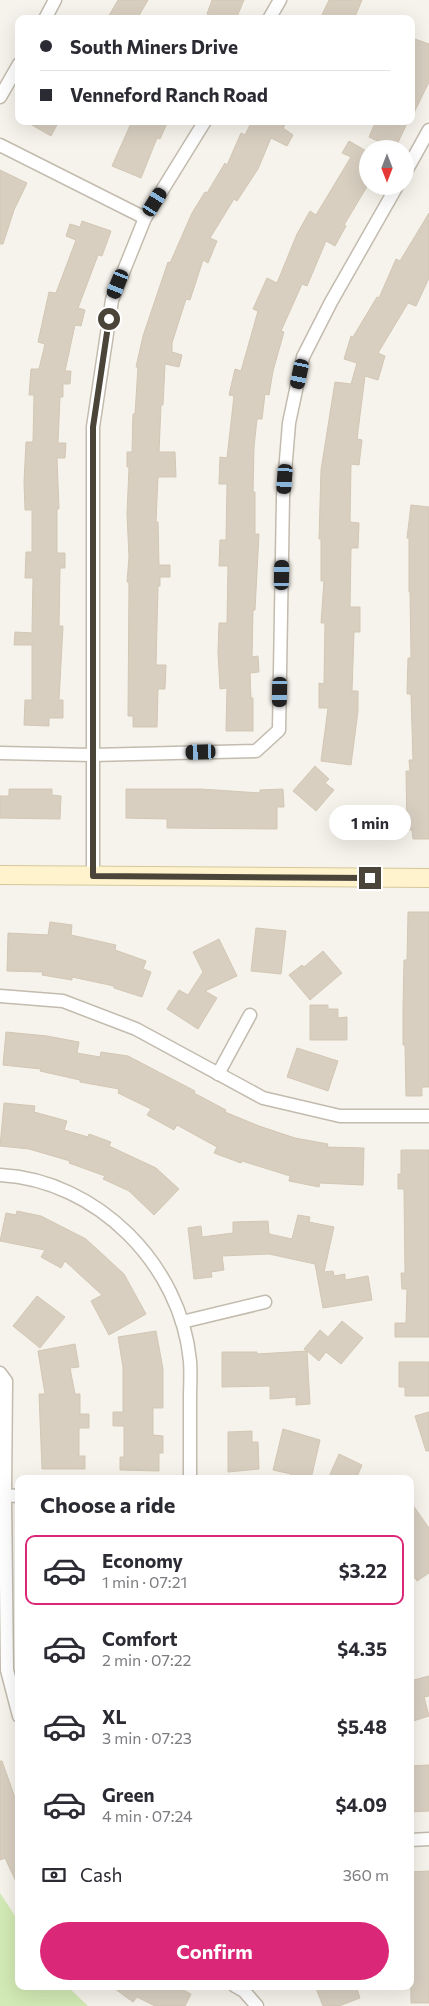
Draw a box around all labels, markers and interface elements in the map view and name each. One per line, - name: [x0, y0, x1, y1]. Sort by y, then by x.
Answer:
- text: South Miners Drive: [70, 35, 238, 58]
- text: Venneford Ranch Road: [70, 83, 268, 106]
- north arrow: [359, 140, 414, 195]
- map controls: [359, 140, 414, 195]
- car: [140, 185, 169, 219]
- car: [105, 267, 130, 301]
- route start: [98, 308, 120, 330]
- car: [289, 358, 310, 390]
- car: [276, 464, 293, 494]
- car: [274, 560, 289, 590]
- car: [272, 677, 287, 707]
- car: [185, 744, 216, 760]
- callout: 1 min: [329, 806, 411, 840]
- text: 1 min: [351, 813, 389, 832]
- route end: [359, 867, 381, 889]
- text: Choose a ride: [40, 1491, 175, 1518]
- icon: car: [42, 1548, 87, 1593]
- text: Economy: [102, 1549, 183, 1572]
- text: $3.22: [339, 1559, 387, 1582]
- text: 1 min · 07:21: [102, 1572, 187, 1591]
- icon: car: [42, 1626, 87, 1671]
- text: Comfort: [102, 1627, 178, 1650]
- text: $4.35: [337, 1637, 387, 1660]
- text: 2 min · 07:22: [102, 1650, 191, 1669]
- icon: car: [42, 1704, 87, 1749]
- text: XL: [102, 1705, 127, 1728]
- text: $5.48: [337, 1715, 387, 1738]
- text: 3 min · 07:23: [102, 1728, 192, 1747]
- icon: car: [42, 1782, 87, 1827]
- text: Green: [102, 1783, 154, 1806]
- text: $4.09: [335, 1793, 387, 1816]
- text: 4 min · 07:24: [102, 1806, 193, 1825]
- icon: cash: [40, 1861, 68, 1889]
- text: Cash: [80, 1863, 122, 1886]
- text: 360 m: [343, 1865, 389, 1884]
- button: Confirm: [40, 1922, 389, 1980]

